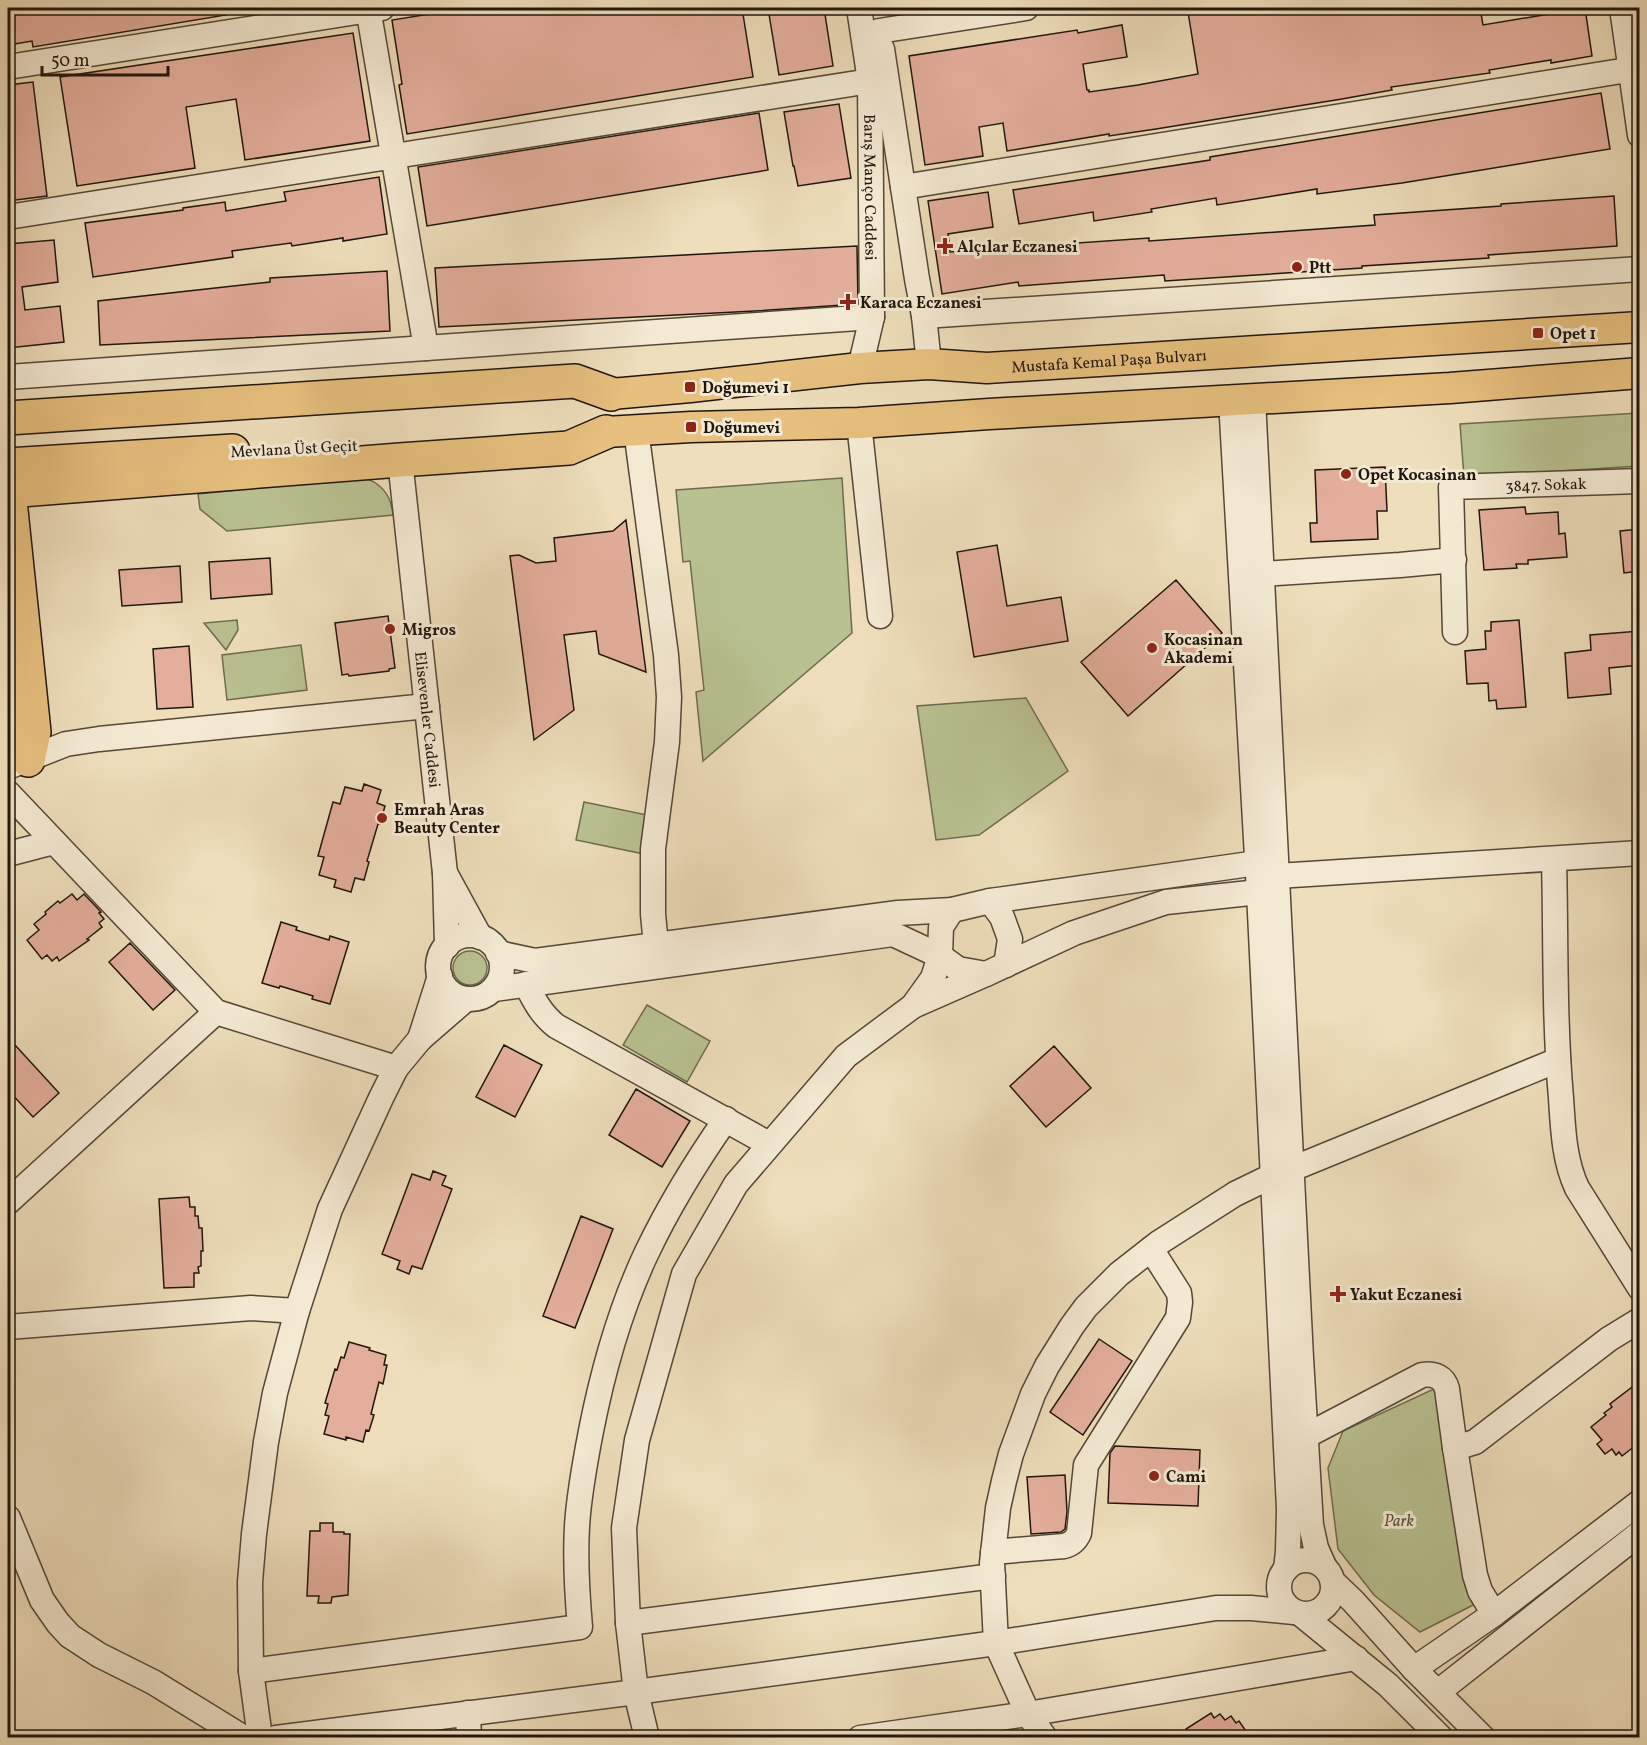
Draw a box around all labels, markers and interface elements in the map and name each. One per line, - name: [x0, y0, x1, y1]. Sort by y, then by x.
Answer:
- scale bar: [42, 39, 168, 77]
- text: 50 m: [51, 49, 90, 74]
- street label: Barış Manço Caddesi: [857, 114, 881, 261]
- place label: Alçılar Eczanesi: [957, 237, 1078, 259]
- marker: Alçılar Eczanesi: [938, 239, 952, 253]
- place label: Ptt: [1309, 258, 1331, 280]
- marker: Ptt: [1290, 260, 1304, 274]
- place label: Karaca Eczanesi: [860, 293, 982, 315]
- marker: Karaca Eczanesi: [841, 295, 855, 309]
- place label: Opet 1: [1550, 324, 1596, 346]
- marker: Opet 1: [1531, 326, 1545, 340]
- street label: Mustafa Kemal Paşa Bulvarı: [1011, 345, 1208, 379]
- place label: Doğumevi 1: [702, 378, 789, 400]
- marker: Doğumevi 1: [683, 380, 697, 394]
- place label: Doğumevi: [703, 418, 781, 440]
- marker: Doğumevi: [684, 420, 698, 434]
- street label: Mevlana Üst Geçit: [230, 436, 359, 464]
- place label: Opet Kocasinan: [1358, 465, 1477, 487]
- marker: Opet Kocasinan: [1339, 467, 1353, 481]
- street label: 3847. Sokak: [1505, 474, 1587, 498]
- place label: Migros: [402, 620, 456, 642]
- marker: Migros: [383, 622, 397, 636]
- place label: Kocasinan Akademi: [1164, 630, 1244, 670]
- marker: Kocasinan Akademi: [1145, 641, 1159, 655]
- street label: Elisevenler Caddesi: [408, 650, 445, 789]
- place label: Emrah Aras Beauty Center: [394, 800, 500, 840]
- marker: Emrah Aras Beauty Center: [375, 811, 389, 825]
- place label: Yakut Eczanesi: [1350, 1285, 1463, 1307]
- marker: Yakut Eczanesi: [1331, 1287, 1345, 1301]
- place label: Cami: [1166, 1467, 1206, 1489]
- marker: Cami: [1147, 1469, 1161, 1483]
- park label: Park: [1384, 1511, 1415, 1533]

